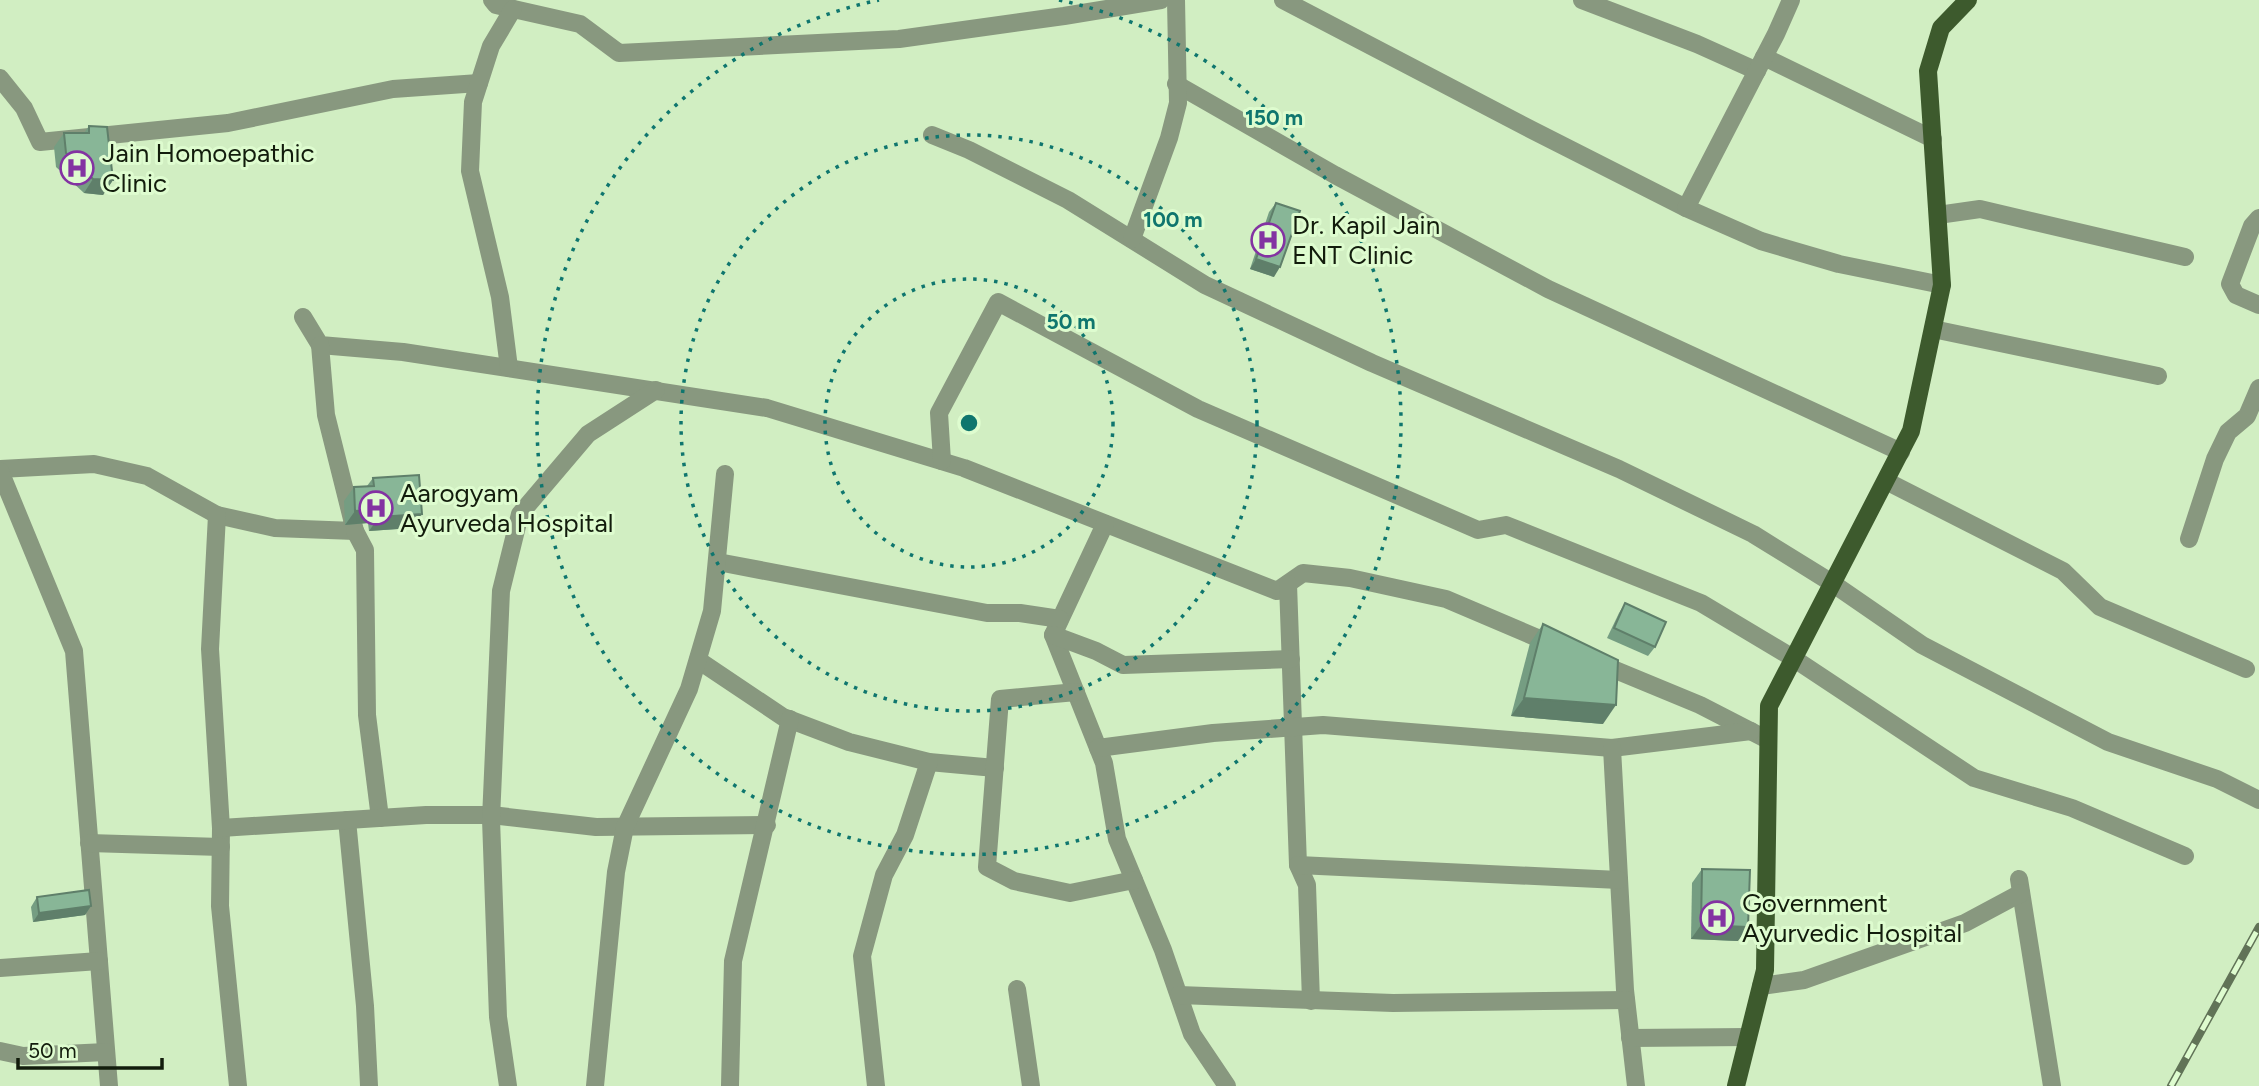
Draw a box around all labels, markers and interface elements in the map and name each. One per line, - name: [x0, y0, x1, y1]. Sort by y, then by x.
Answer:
- text: 150 m: [1245, 105, 1303, 130]
- place label: Jain Homoepathic Clinic: [102, 137, 315, 199]
- hospital icon: Jain Homoepathic Clinic: [58, 149, 96, 187]
- text: 100 m: [1143, 207, 1203, 232]
- place label: Dr. Kapil Jain ENT Clinic: [1292, 209, 1440, 271]
- hospital icon: Dr. Kapil Jain ENT Clinic: [1249, 221, 1287, 259]
- text: 50 m: [1046, 309, 1096, 334]
- centre of rings: [957, 411, 981, 435]
- place label: Aarogyam Ayurveda Hospital: [400, 477, 613, 539]
- hospital icon: Aarogyam Ayurveda Hospital: [357, 489, 395, 527]
- place label: Government Ayurvedic Hospital: [1742, 887, 1962, 949]
- hospital icon: Government Ayurvedic Hospital: [1698, 899, 1736, 937]
- scale bar: [18, 1026, 161, 1070]
- text: 50 m: [28, 1038, 77, 1063]

